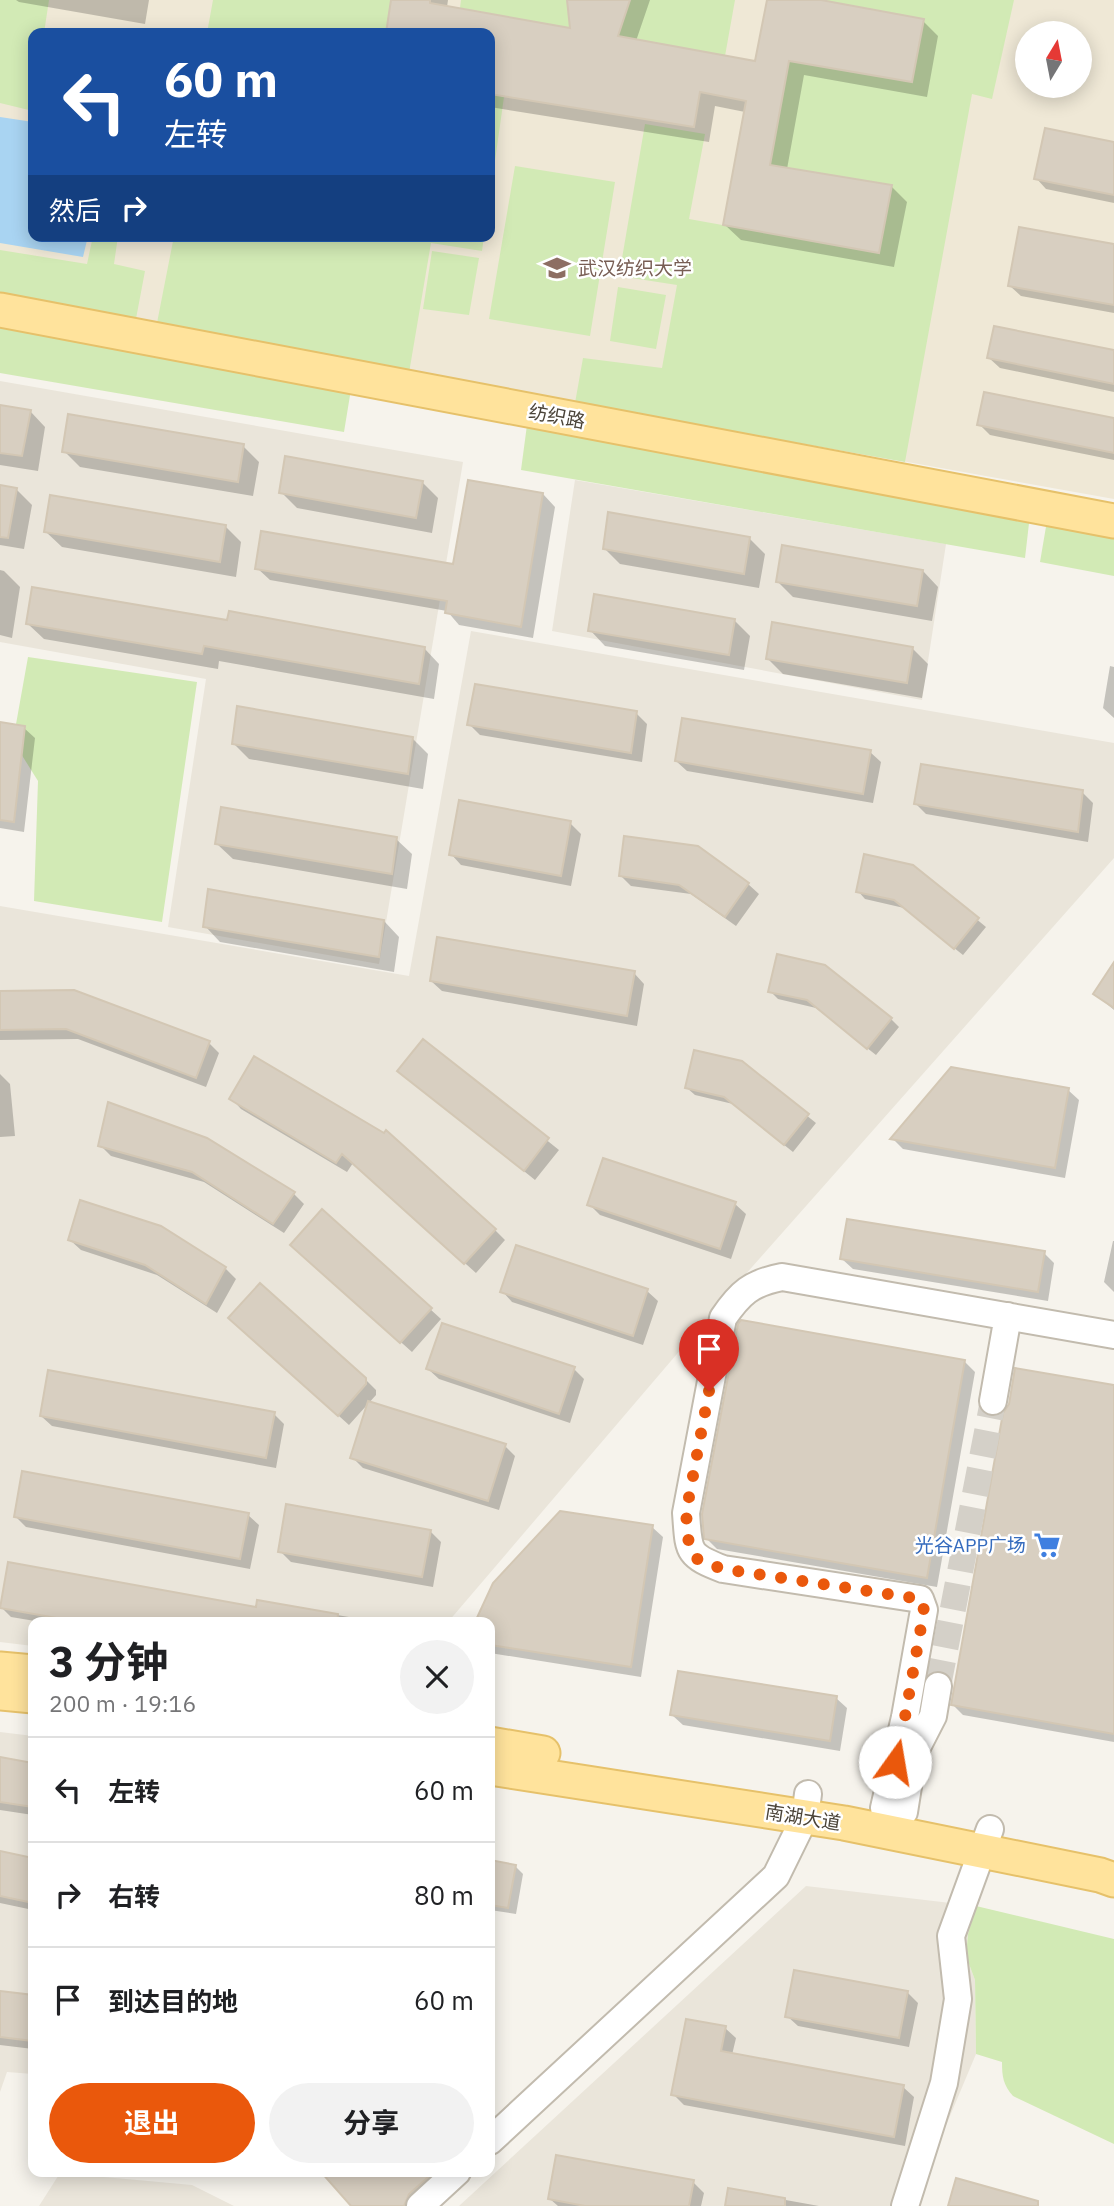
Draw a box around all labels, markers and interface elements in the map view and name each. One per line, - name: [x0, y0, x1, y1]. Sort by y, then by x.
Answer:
- north arrow: [1015, 21, 1092, 98]
- map controls: [1015, 21, 1092, 98]
- text: 60 m: [164, 47, 278, 110]
- icon: left: [49, 56, 140, 147]
- text: 左转: [164, 113, 228, 155]
- icon: right: [115, 189, 153, 227]
- text: 然后: [49, 193, 101, 227]
- school or university icon: 武汉纺织大学: [542, 253, 572, 283]
- place label: 武汉纺织大学: [578, 256, 692, 280]
- street label: 纺织路: [527, 399, 587, 433]
- pin: [679, 1319, 739, 1391]
- icon: arrive: [690, 1330, 728, 1368]
- supermarket icon: 光谷APP广场: [1032, 1530, 1062, 1560]
- place label: 光谷APP广场: [915, 1533, 1026, 1557]
- text: 3 分钟: [49, 1634, 168, 1689]
- button: close: [400, 1640, 474, 1714]
- text: 200 m · 19:16: [49, 1688, 196, 1718]
- position arrow: [858, 1725, 932, 1799]
- icon: left: [49, 1771, 87, 1809]
- text: 60 m: [414, 1773, 474, 1807]
- text: 左转: [108, 1774, 160, 1808]
- street label: 南湖大道: [764, 1799, 842, 1835]
- icon: right: [49, 1876, 87, 1914]
- text: 80 m: [414, 1878, 474, 1912]
- text: 右转: [108, 1879, 160, 1913]
- icon: arrive: [49, 1981, 87, 2019]
- text: 60 m: [414, 1983, 474, 2017]
- text: 到达目的地: [108, 1984, 238, 2018]
- button: 退出: [49, 2083, 255, 2163]
- button: 分享: [269, 2083, 474, 2163]

